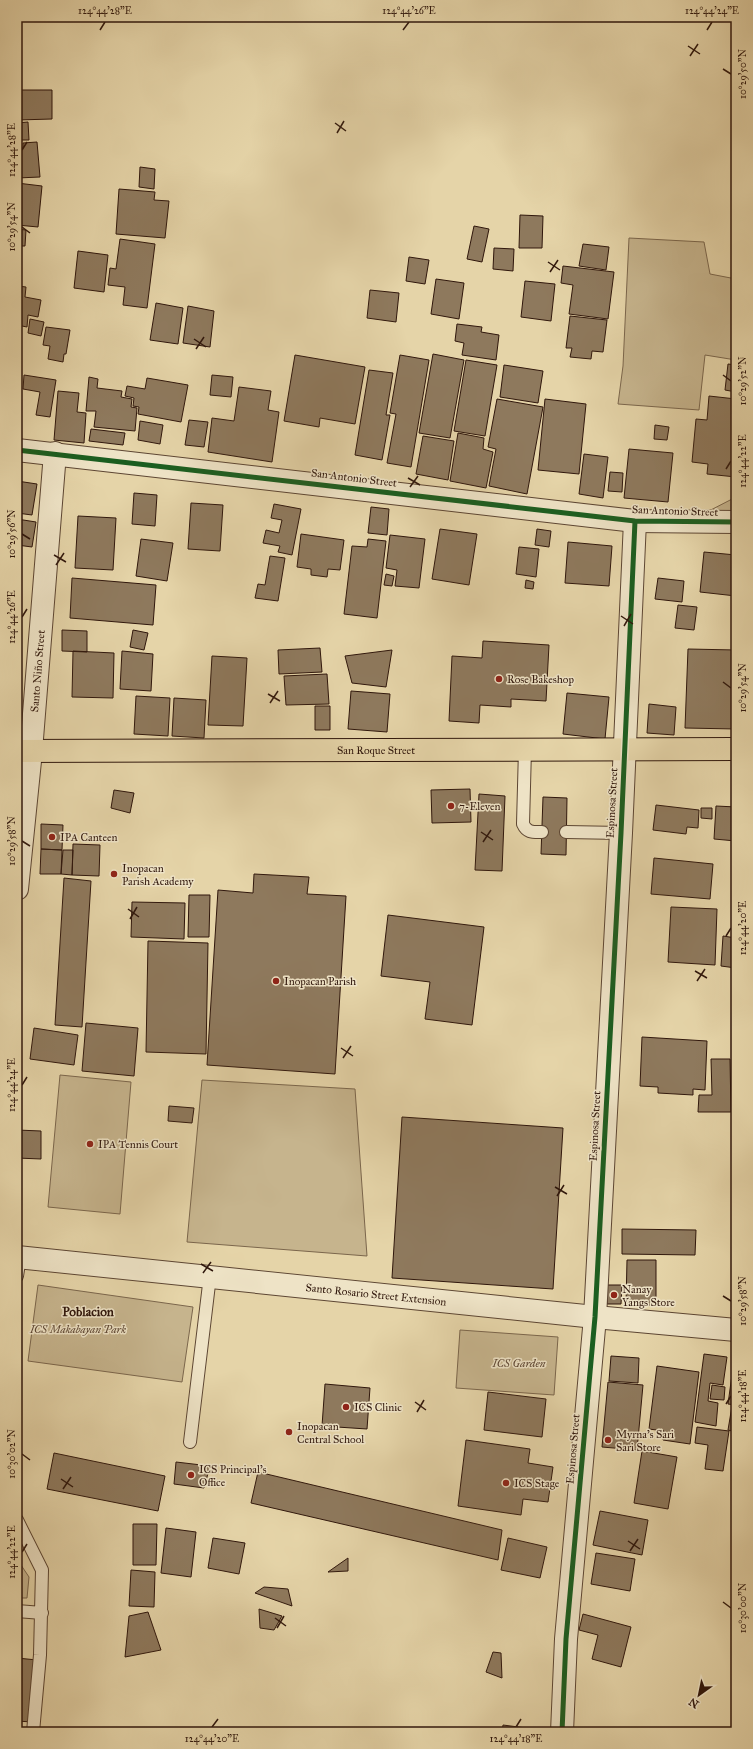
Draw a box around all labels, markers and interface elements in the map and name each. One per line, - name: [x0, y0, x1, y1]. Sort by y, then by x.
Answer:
- text: 124°44'28"E: [78, 5, 132, 17]
- text: 124°44'26"E: [382, 5, 436, 17]
- text: 124°44'24"E: [685, 5, 739, 17]
- text: 10°29'50"N: [737, 49, 749, 99]
- text: 124°44'28"E: [6, 123, 18, 177]
- text: 10°29'54"N: [6, 202, 18, 252]
- text: 10°29'52"N: [737, 356, 749, 405]
- text: 124°44'22"E: [737, 434, 749, 488]
- street label: San Antonio Street: [310, 466, 398, 490]
- street label: San Antonio Street: [632, 503, 718, 519]
- text: 10°29'56"N: [6, 509, 18, 559]
- text: 124°44'26"E: [6, 590, 18, 644]
- street label: Santo Niño Street: [28, 629, 47, 713]
- text: 10°29'54"N: [737, 663, 749, 713]
- place label: Rose Bakeshop: [507, 673, 574, 686]
- marker: Rose Bakeshop: [494, 674, 504, 684]
- street label: San Roque Street: [337, 743, 415, 758]
- street label: Espinosa Street: [604, 767, 620, 838]
- place label: 7-Eleven: [459, 800, 500, 813]
- marker: 7-Eleven: [446, 801, 456, 811]
- text: 10°29'58"N: [6, 816, 18, 866]
- place label: IPA Canteen: [60, 831, 118, 844]
- marker: IPA Canteen: [47, 832, 57, 842]
- place label: Inopacan Parish Academy: [122, 862, 194, 888]
- marker: Inopacan Parish Academy: [109, 869, 119, 879]
- text: 124°44'20"E: [737, 901, 749, 955]
- place label: Inopacan Parish: [284, 975, 356, 988]
- marker: Inopacan Parish: [271, 976, 281, 986]
- text: 124°44'24"E: [6, 1058, 18, 1112]
- street label: Espinosa Street: [587, 1090, 603, 1161]
- place label: IPA Tennis Court: [98, 1138, 178, 1151]
- marker: IPA Tennis Court: [85, 1139, 95, 1149]
- text: 10°29'58"N: [737, 1276, 749, 1326]
- street label: Santo Rosario Street Extension: [305, 1281, 447, 1308]
- place label: Nanay Yangs Store: [622, 1283, 675, 1309]
- marker: Nanay Yangs Store: [609, 1290, 619, 1300]
- district label: Poblacion: [62, 1304, 114, 1320]
- park label: ICS Makabayan Park: [29, 1323, 126, 1336]
- park label: ICS Garden: [492, 1357, 546, 1370]
- text: 124°44'18"E: [737, 1370, 749, 1422]
- place label: ICS Clinic: [354, 1401, 402, 1414]
- marker: ICS Clinic: [341, 1402, 351, 1412]
- street label: Espinosa Street: [563, 1413, 583, 1485]
- place label: Inopacan Central School: [297, 1420, 364, 1446]
- marker: Inopacan Central School: [284, 1427, 294, 1437]
- place label: Myrna's Sari Sari Store: [616, 1428, 674, 1454]
- text: 10°30'02"N: [6, 1429, 18, 1479]
- marker: Myrna's Sari Sari Store: [603, 1435, 613, 1445]
- place label: ICS Principal's Office: [199, 1463, 267, 1489]
- marker: ICS Principal's Office: [186, 1470, 196, 1480]
- place label: ICS Stage: [514, 1477, 560, 1490]
- marker: ICS Stage: [501, 1478, 511, 1488]
- text: 124°44'22"E: [6, 1525, 18, 1579]
- text: 10°30'00"N: [737, 1582, 749, 1633]
- north arrow: [679, 1675, 719, 1715]
- text: N: [686, 1695, 701, 1711]
- text: 124°44'20"E: [185, 1733, 239, 1745]
- text: 124°44'18"E: [490, 1733, 542, 1745]

